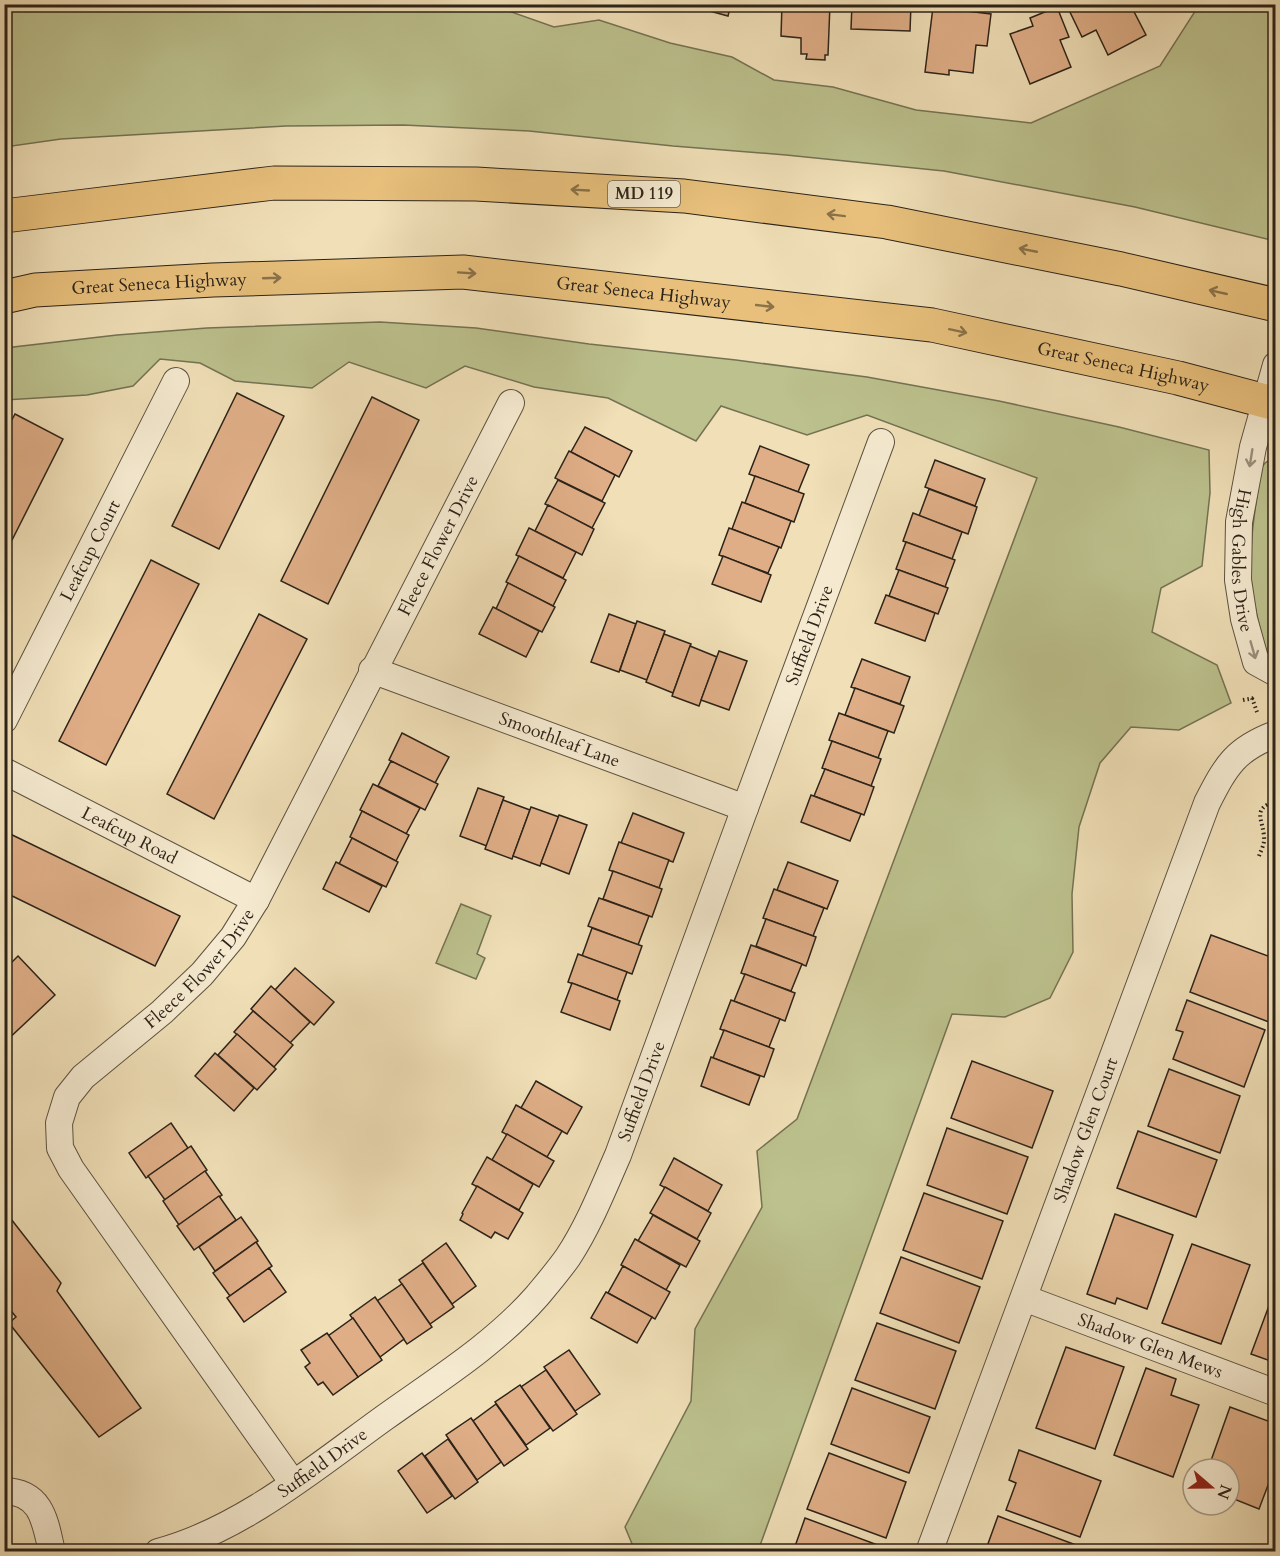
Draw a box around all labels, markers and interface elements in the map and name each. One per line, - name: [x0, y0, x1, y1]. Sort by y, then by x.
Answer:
- road number: MD 119: [608, 181, 680, 207]
- one-way arrow: [570, 184, 590, 195]
- one-way arrow: [827, 210, 847, 221]
- one-way arrow: [1019, 244, 1038, 255]
- street label: Great Seneca Highway: [71, 266, 248, 300]
- one-way arrow: [456, 268, 476, 279]
- street label: Great Seneca Highway: [555, 270, 733, 315]
- one-way arrow: [261, 272, 281, 284]
- one-way arrow: [1209, 286, 1228, 298]
- one-way arrow: [754, 301, 774, 312]
- one-way arrow: [949, 325, 968, 337]
- street label: Great Seneca Highway: [1035, 336, 1213, 398]
- one-way arrow: [1246, 448, 1257, 467]
- street label: Fleece Flower Drive: [392, 471, 484, 620]
- street label: High Gables Drive: [1225, 487, 1260, 635]
- street label: Leafcup Court: [54, 495, 126, 606]
- street label: Suffield Drive: [779, 581, 839, 689]
- one-way arrow: [1248, 640, 1259, 659]
- street label: Smoothleaf Lane: [496, 706, 624, 773]
- street label: Leafcup Road: [77, 800, 182, 870]
- street label: Fleece Flower Drive: [139, 904, 260, 1034]
- street label: Suffield Drive: [612, 1037, 671, 1145]
- street label: Shadow Glen Court: [1047, 1054, 1124, 1206]
- street label: Shadow Glen Mews: [1074, 1307, 1226, 1384]
- street label: Suffield Drive: [272, 1422, 372, 1504]
- north arrow: [1181, 1457, 1241, 1517]
- text: N: [1211, 1481, 1237, 1502]

